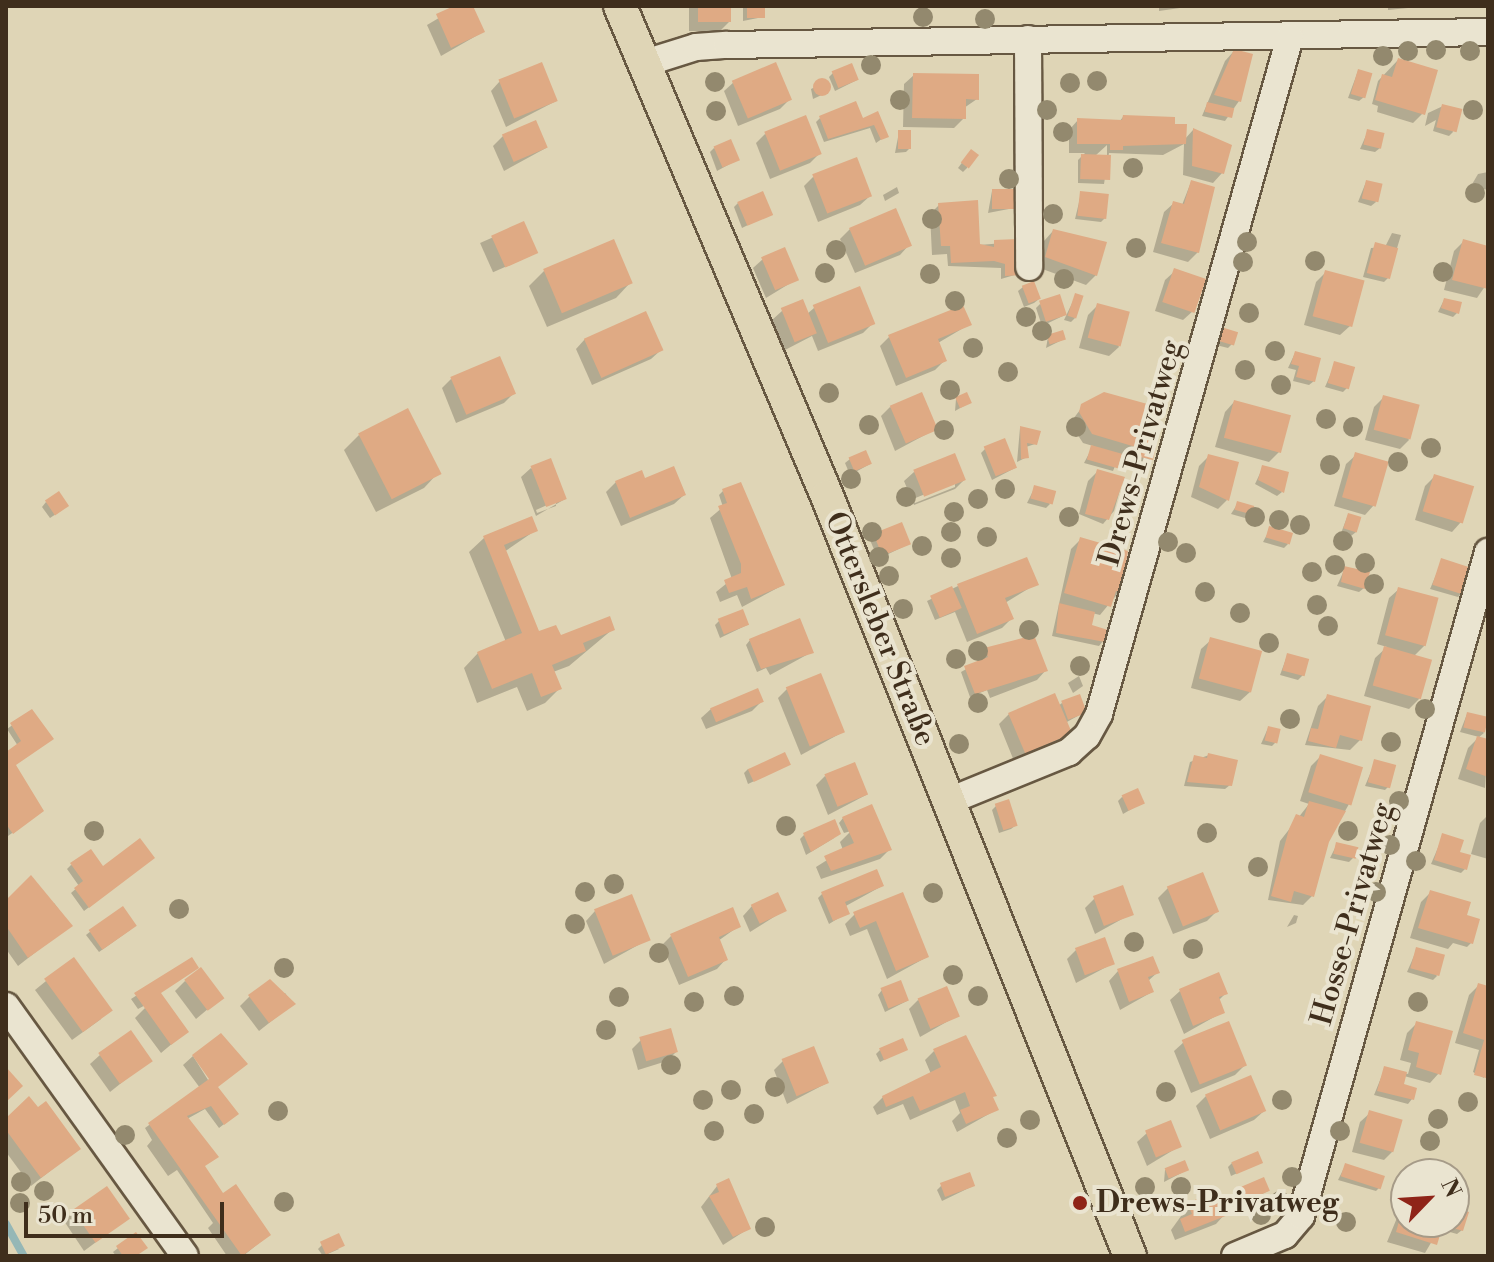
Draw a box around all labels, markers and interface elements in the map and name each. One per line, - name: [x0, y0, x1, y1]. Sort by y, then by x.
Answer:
- street label: Drews-Privatweg: [1092, 336, 1190, 570]
- street label: Ottersleber Straße: [817, 507, 943, 751]
- street label: Hosse-Privatweg: [1304, 799, 1402, 1029]
- north arrow: [1390, 1158, 1470, 1238]
- text: N: [1434, 1175, 1466, 1202]
- place label: Drews-Privatweg: [1096, 1185, 1339, 1221]
- scale bar: [28, 1186, 228, 1236]
- marker: Drews-Privatweg: [1071, 1194, 1089, 1212]
- text: 50 m: [38, 1201, 93, 1231]

